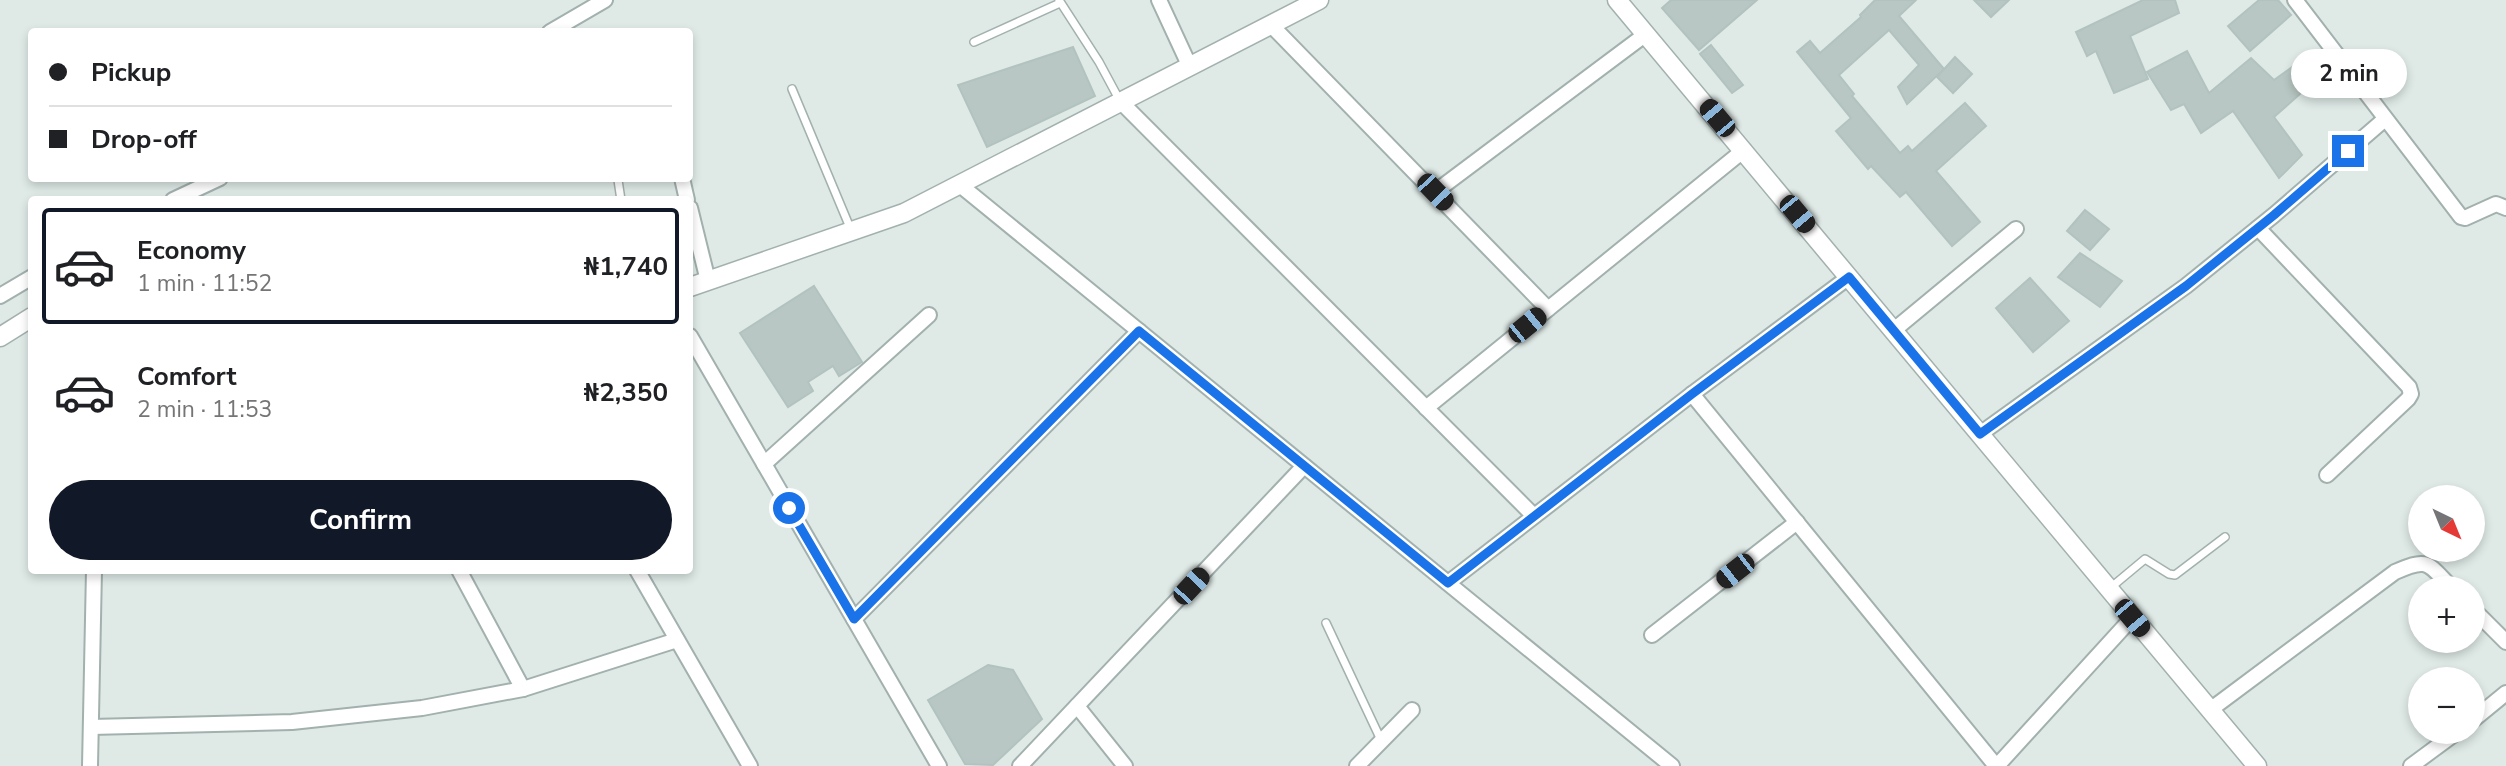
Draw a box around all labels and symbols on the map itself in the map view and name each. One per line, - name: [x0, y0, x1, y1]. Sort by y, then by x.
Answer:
- callout: 2 min: [2290, 50, 2406, 99]
- car: [1696, 95, 1739, 141]
- route end: [2332, 135, 2364, 167]
- car: [1413, 170, 1458, 214]
- car: [1776, 191, 1819, 237]
- car: [1505, 304, 1550, 346]
- north arrow: [2408, 485, 2485, 562]
- route start: [773, 492, 805, 524]
- car: [1712, 550, 1759, 592]
- car: [1169, 563, 1214, 609]
- car: [2111, 595, 2154, 641]

